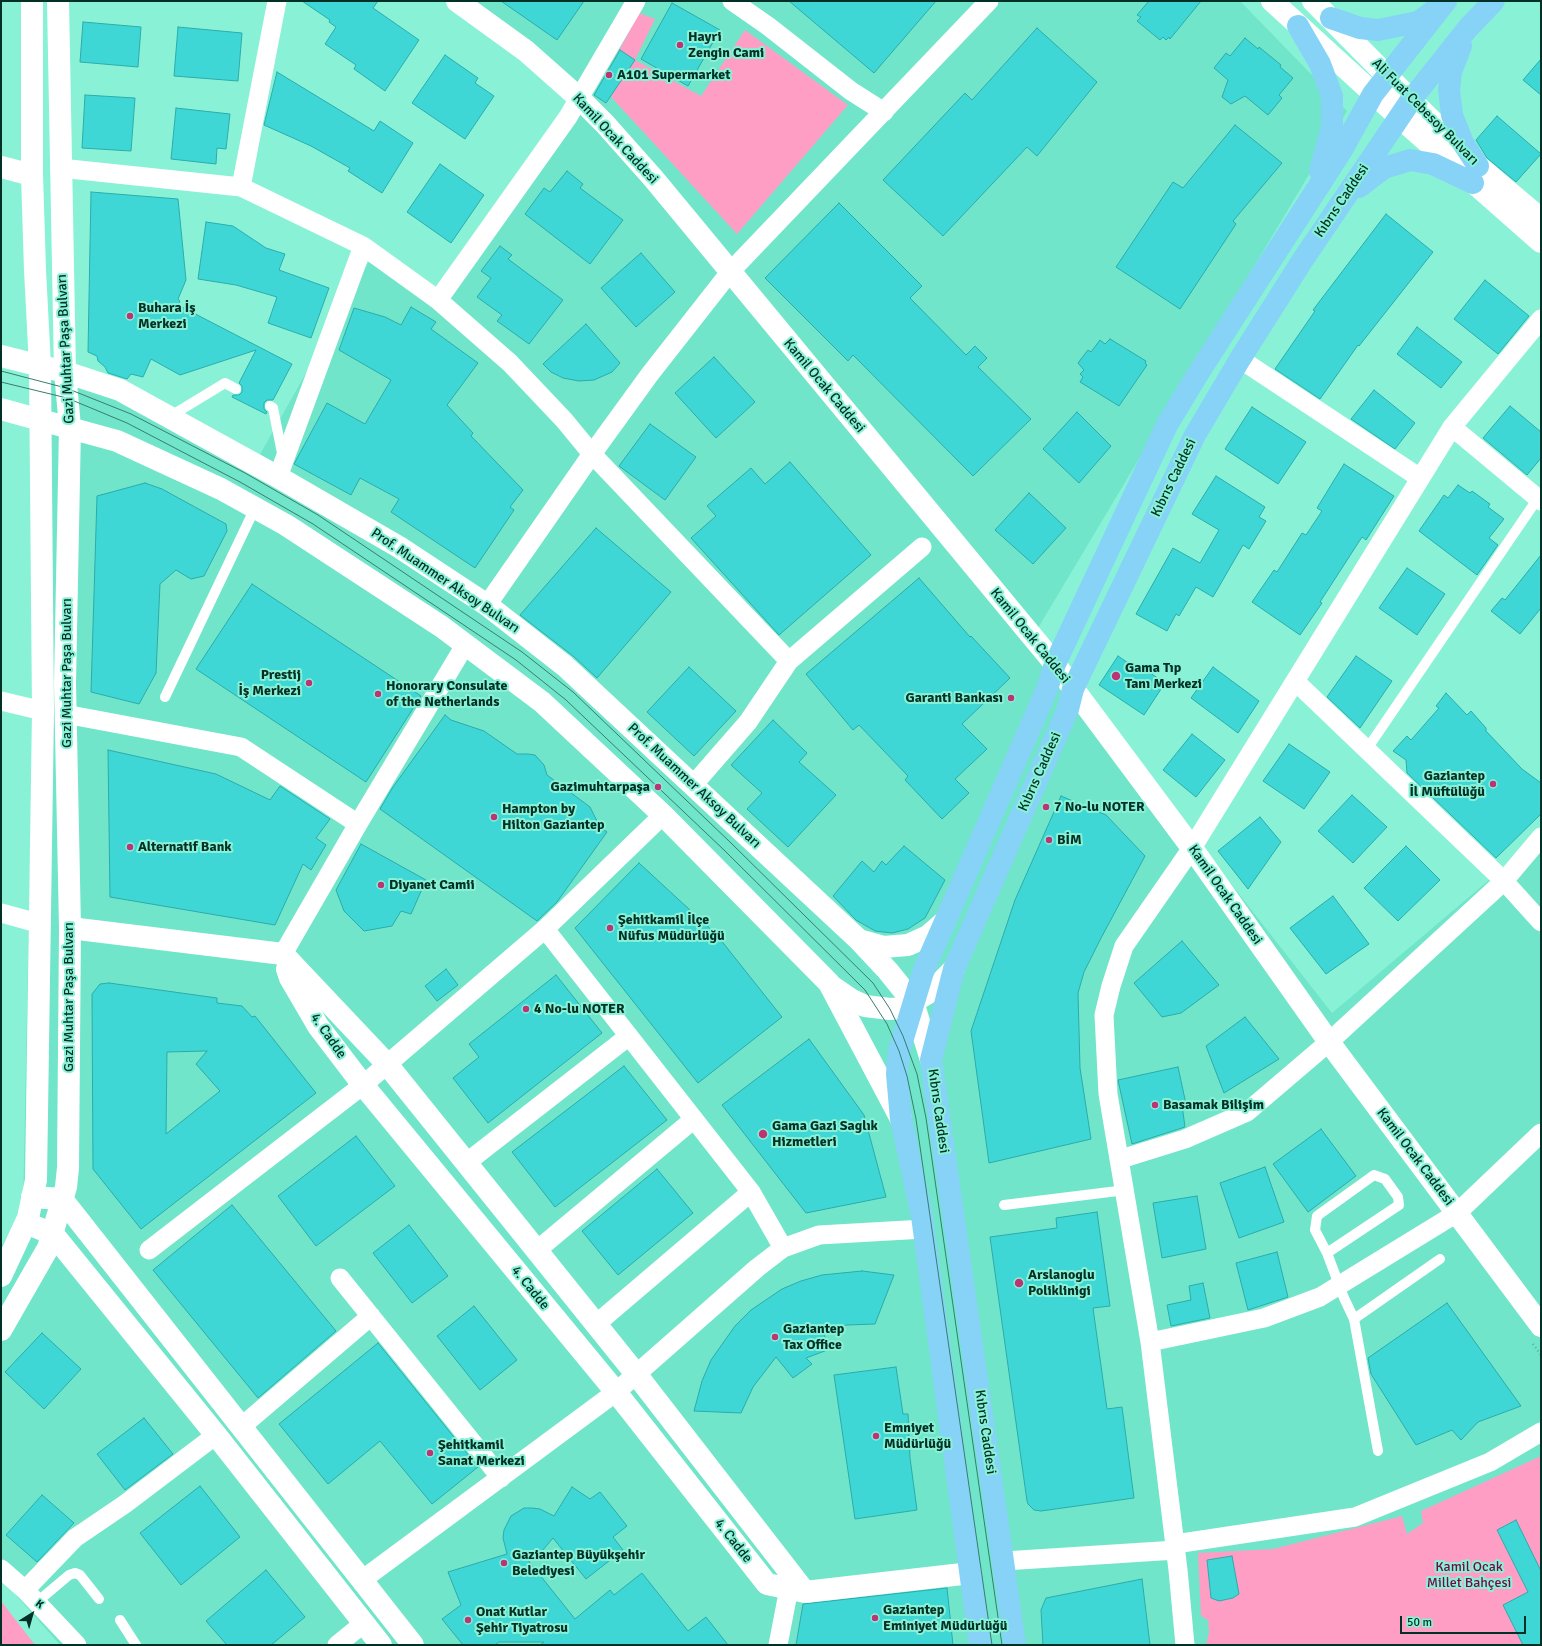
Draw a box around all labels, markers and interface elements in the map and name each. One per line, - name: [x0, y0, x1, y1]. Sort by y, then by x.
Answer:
- place label: Hayri Zengin Cami: [688, 29, 764, 62]
- marker: Hayri Zengin Cami: [675, 40, 685, 50]
- street label: Ali Fuat Cebesoy Bulvarı: [1368, 55, 1482, 169]
- place label: A101 Supermarket: [617, 67, 731, 83]
- marker: A101 Supermarket: [604, 70, 614, 80]
- street label: Kamil Ocak Caddesi: [569, 90, 661, 188]
- street label: Kıbrıs Caddesi: [1311, 161, 1373, 241]
- street label: Gazi Muhtar Paşa Bulvarı: [54, 274, 78, 424]
- place label: Buhara İş Merkezi: [138, 300, 195, 332]
- marker: Buhara İş Merkezi: [125, 311, 135, 321]
- street label: Kamil Ocak Caddesi: [780, 335, 868, 437]
- street label: Kıbrıs Caddesi: [1148, 436, 1200, 520]
- street label: Prof. Muammer Aksoy Bulvarı: [368, 525, 522, 637]
- street label: Kamil Ocak Caddesi: [986, 585, 1074, 687]
- street label: Gazi Muhtar Paşa Bulvarı: [59, 598, 75, 748]
- place label: Gama Tıp Tanı Merkezi: [1125, 660, 1202, 692]
- place label: Prestij İş Merkezi: [239, 667, 301, 700]
- marker: Gama Tıp Tanı Merkezi: [1110, 670, 1122, 682]
- marker: Prestij İş Merkezi: [304, 678, 314, 688]
- place label: Honorary Consulate of the Netherlands: [386, 678, 507, 710]
- marker: Honorary Consulate of the Netherlands: [373, 689, 383, 699]
- place label: Garanti Bankası: [905, 690, 1003, 706]
- marker: Garanti Bankası: [1006, 693, 1016, 703]
- street label: Prof. Muammer Aksoy Bulvarı: [624, 720, 764, 852]
- street label: Kıbrıs Caddesi: [1015, 730, 1065, 814]
- place label: Gaziantep İl Müftülüğü: [1409, 768, 1485, 800]
- place label: Gazimuhtarpaşa: [551, 779, 650, 795]
- marker: Gaziantep İl Müftülüğü: [1488, 779, 1498, 789]
- marker: Gazimuhtarpaşa: [653, 782, 663, 792]
- place label: 7 No-lu NOTER: [1054, 799, 1145, 815]
- place label: Hampton by Hilton Gaziantep: [502, 801, 604, 834]
- marker: 7 No-lu NOTER: [1041, 802, 1051, 812]
- marker: Hampton by Hilton Gaziantep: [489, 812, 499, 822]
- place label: BİM: [1057, 832, 1082, 848]
- marker: BİM: [1044, 835, 1054, 845]
- place label: Alternatif Bank: [138, 839, 232, 855]
- marker: Alternatif Bank: [125, 842, 135, 852]
- street label: Kamil Ocak Caddesi: [1184, 842, 1266, 948]
- place label: Diyanet Camii: [389, 877, 475, 893]
- marker: Diyanet Camii: [376, 880, 386, 890]
- place label: Şehitkamil İlçe Nüfus Müdürlüğü: [618, 912, 725, 944]
- street label: Gazi Muhtar Paşa Bulvarı: [61, 922, 77, 1072]
- marker: Şehitkamil İlçe Nüfus Müdürlüğü: [605, 923, 615, 933]
- place label: 4 No-lu NOTER: [534, 1001, 625, 1017]
- marker: 4 No-lu NOTER: [521, 1004, 531, 1014]
- street label: 4. Cadde: [306, 1010, 350, 1062]
- street label: Kıbrıs Caddesi: [924, 1068, 952, 1154]
- place label: Basamak Bilişim: [1163, 1097, 1264, 1113]
- marker: Basamak Bilişim: [1150, 1100, 1160, 1110]
- street label: Kamil Ocak Caddesi: [1373, 1105, 1457, 1209]
- place label: Gama Gazi Saglık Hizmetleri: [772, 1118, 878, 1150]
- marker: Gama Gazi Saglık Hizmetleri: [757, 1128, 769, 1140]
- street label: 4. Cadde: [507, 1263, 553, 1313]
- place label: Arslanoglu Poliklinigi: [1028, 1267, 1095, 1300]
- marker: Arslanoglu Poliklinigi: [1013, 1277, 1025, 1289]
- place label: Gaziantep Tax Office: [783, 1321, 844, 1354]
- marker: Gaziantep Tax Office: [770, 1332, 780, 1342]
- street label: Kıbrıs Caddesi: [971, 1389, 999, 1475]
- place label: Emniyet Müdürlüğü: [884, 1420, 951, 1452]
- marker: Emniyet Müdürlüğü: [871, 1431, 881, 1441]
- place label: Şehitkamil Sanat Merkezi: [438, 1437, 525, 1470]
- marker: Şehitkamil Sanat Merkezi: [425, 1448, 435, 1458]
- street label: 4. Cadde: [711, 1516, 755, 1566]
- place label: Gaziantep Büyükşehir Belediyesi: [512, 1547, 645, 1580]
- marker: Gaziantep Büyükşehir Belediyesi: [499, 1558, 509, 1568]
- park label: Kamil Ocak Millet Bahçesi: [1427, 1559, 1511, 1592]
- north arrow: [12, 1594, 52, 1634]
- text: K: [33, 1597, 46, 1611]
- place label: Gaziantep Eminiyet Müdürlüğü: [883, 1602, 1008, 1634]
- place label: Onat Kutlar Şehir Tiyatrosu: [476, 1604, 568, 1636]
- scale bar: [1402, 1608, 1528, 1634]
- marker: Gaziantep Eminiyet Müdürlüğü: [870, 1613, 880, 1623]
- marker: Onat Kutlar Şehir Tiyatrosu: [463, 1615, 473, 1625]
- text: 50 m: [1407, 1615, 1432, 1630]

